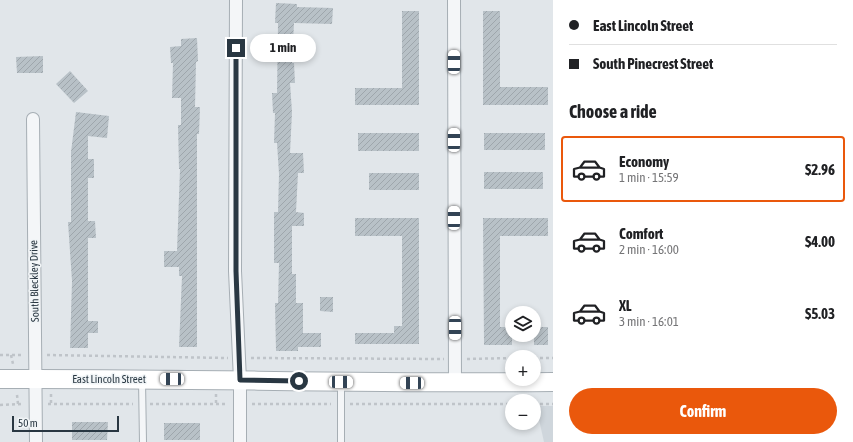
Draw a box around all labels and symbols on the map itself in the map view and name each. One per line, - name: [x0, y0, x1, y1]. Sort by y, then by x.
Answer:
- callout: 1 min: [250, 34, 316, 62]
- route end: [227, 39, 245, 57]
- car: [448, 50, 460, 74]
- car: [448, 128, 460, 152]
- car: [448, 206, 460, 230]
- street label: South Bleckley Drive: [27, 240, 41, 322]
- car: [449, 316, 461, 340]
- route start: [290, 372, 308, 390]
- street label: East Lincoln Street: [72, 373, 146, 385]
- car: [160, 373, 184, 385]
- car: [329, 376, 353, 388]
- car: [400, 377, 424, 389]
- scale bar: [12, 414, 119, 433]

